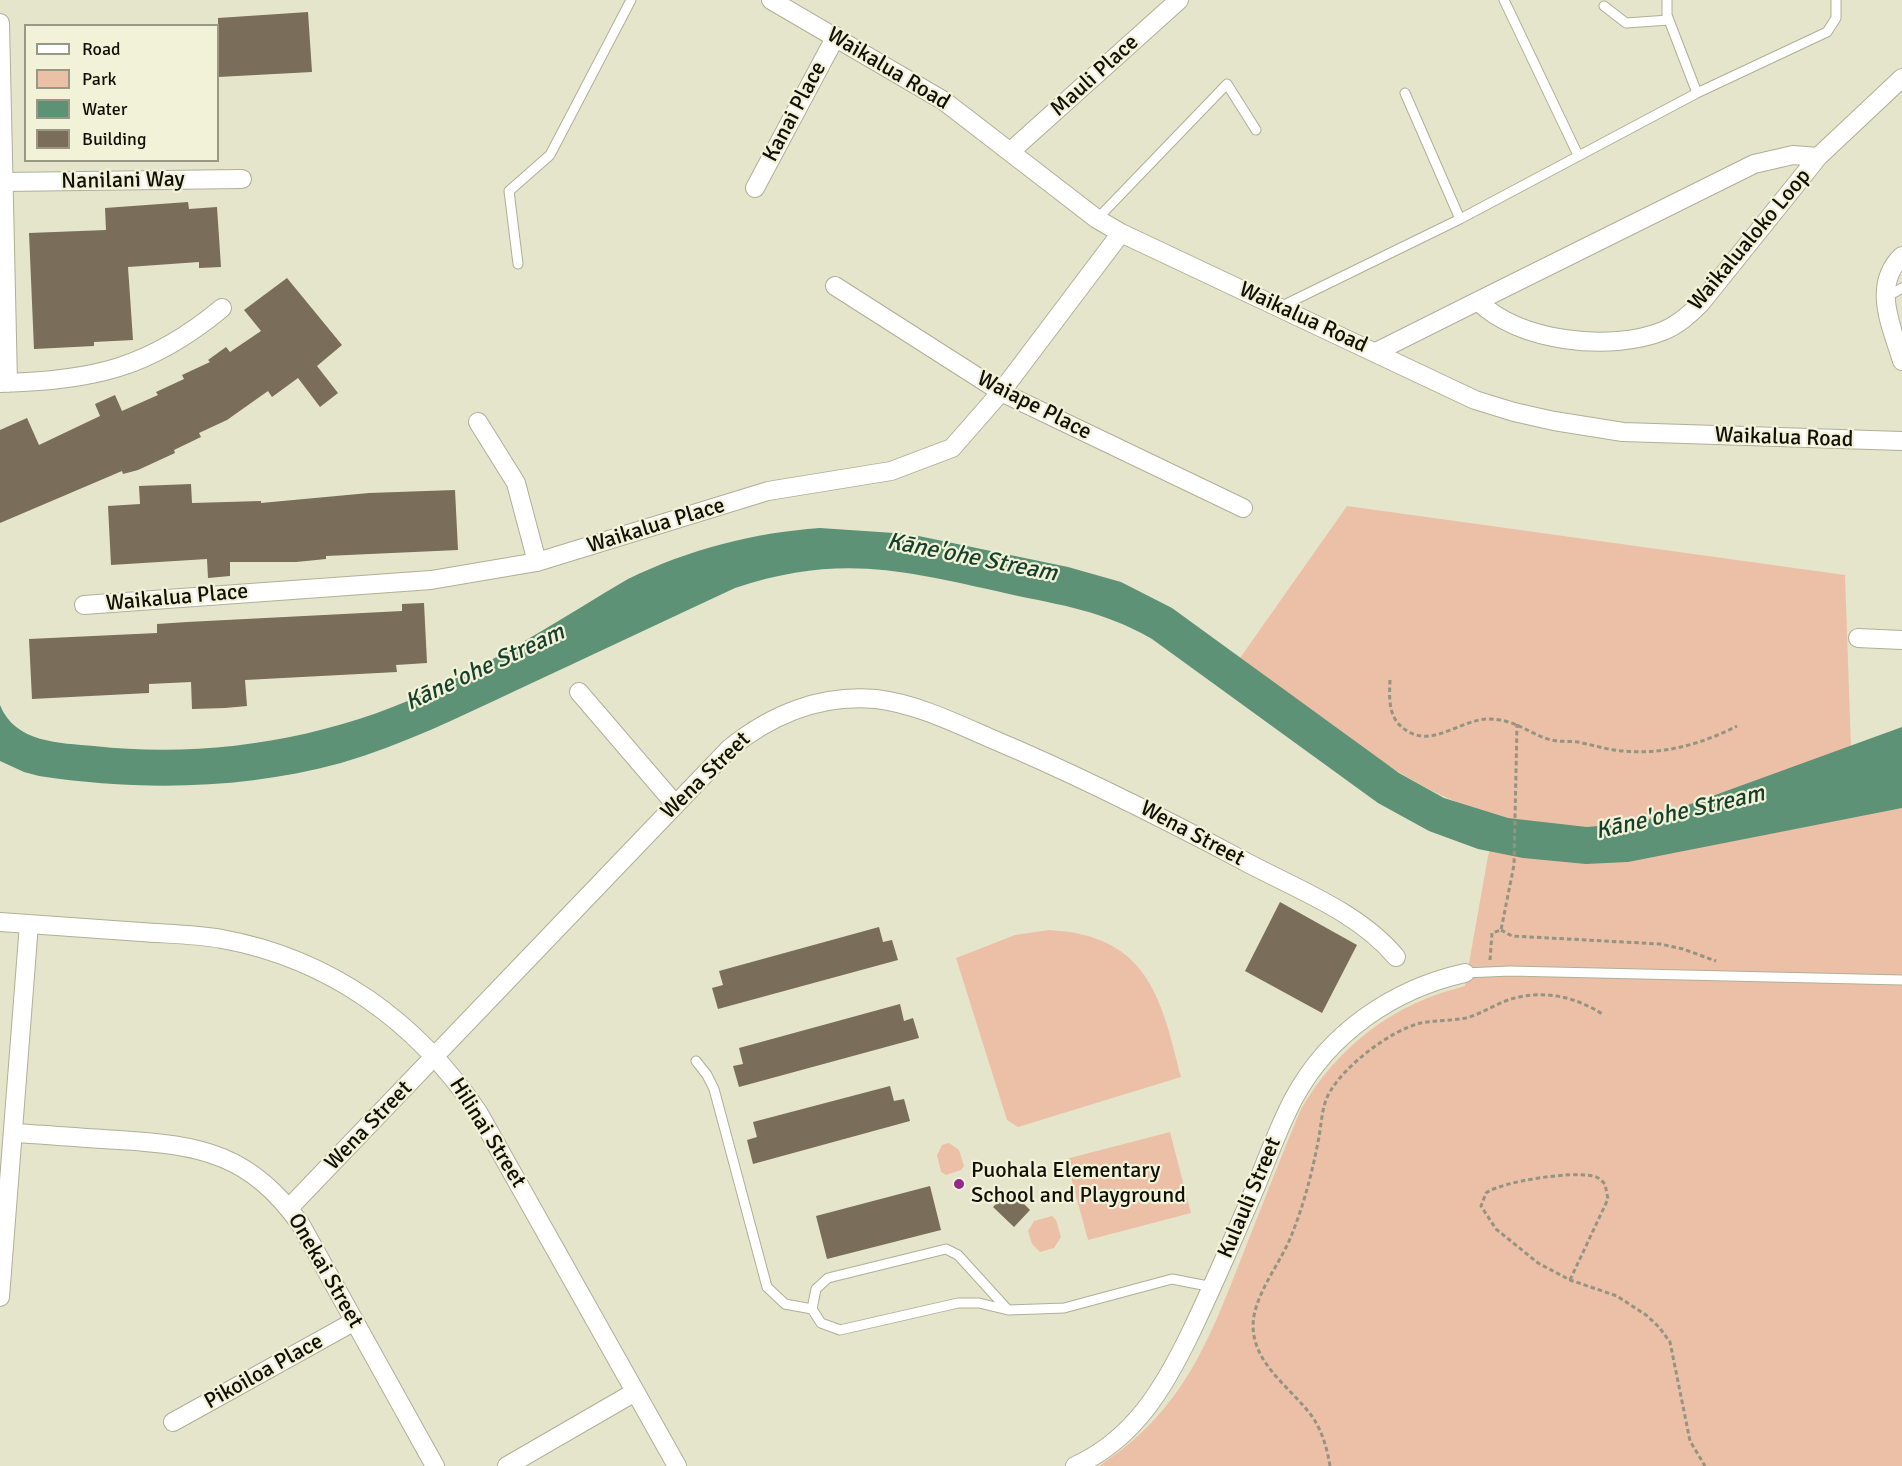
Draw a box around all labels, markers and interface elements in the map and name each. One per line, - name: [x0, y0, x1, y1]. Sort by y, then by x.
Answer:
- street label: Waikalua Road: [822, 22, 954, 116]
- legend: [24, 24, 219, 162]
- street label: Mauli Place: [1046, 30, 1144, 122]
- text: Road: [82, 38, 121, 60]
- street label: Kanai Place: [758, 57, 832, 167]
- text: Park: [82, 68, 117, 90]
- text: Water: [82, 98, 127, 120]
- text: Building: [82, 128, 146, 150]
- street label: Waikalualoko Loop: [1683, 164, 1817, 316]
- street label: Nanilani Way: [61, 167, 185, 195]
- street label: Waikalua Road: [1235, 277, 1371, 359]
- street label: Waiape Place: [972, 366, 1096, 446]
- street label: Waikalua Road: [1714, 422, 1854, 454]
- street label: Waikalua Place: [584, 493, 728, 559]
- water label: Kāne'ohe Stream: [884, 527, 1060, 589]
- street label: Waikalua Place: [105, 579, 249, 617]
- water label: Kāne'ohe Stream: [401, 618, 569, 718]
- street label: Wena Street: [656, 727, 756, 825]
- water label: Kāne'ohe Stream: [1593, 780, 1767, 846]
- street label: Wena Street: [1135, 796, 1249, 872]
- street label: Hilinai Street: [443, 1073, 531, 1193]
- street label: Wena Street: [320, 1076, 418, 1176]
- street label: Kulauli Street: [1213, 1134, 1287, 1262]
- place label: Puohala Elementary School and Playground: [971, 1158, 1186, 1210]
- marker: Puohala Elementary School and Playground: [952, 1177, 966, 1191]
- street label: Onekai Street: [282, 1209, 368, 1333]
- street label: Pikoiloa Place: [200, 1329, 328, 1415]

